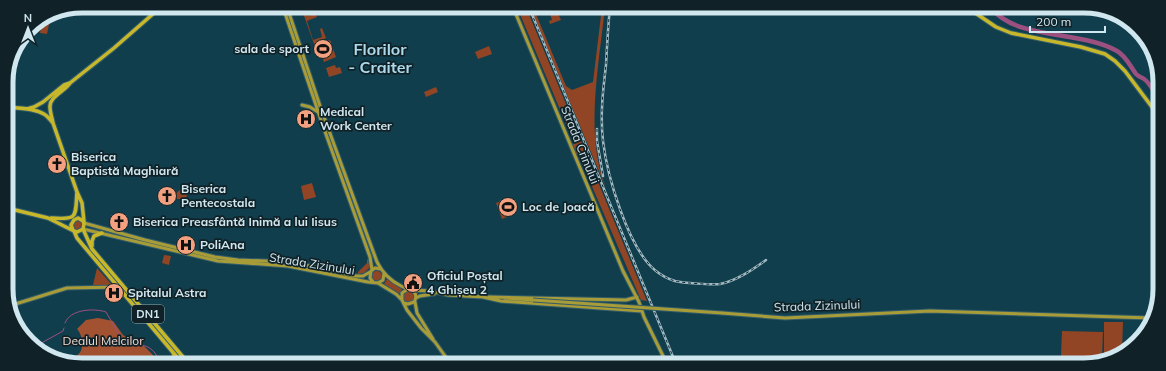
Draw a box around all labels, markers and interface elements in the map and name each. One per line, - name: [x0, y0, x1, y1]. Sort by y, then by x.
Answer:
- north arrow: [8, 8, 48, 48]
- scale bar: [1030, 8, 1105, 34]
- text: N: [24, 11, 32, 25]
- text: 200 m: [1036, 14, 1071, 29]
- sports icon: sala de sport: [312, 38, 334, 60]
- district label: Florilor - Craiter: [348, 39, 413, 77]
- place label: sala de sport: [234, 41, 309, 56]
- place label: Medical Work Center: [320, 104, 392, 133]
- street label: Strada Crinului: [558, 104, 603, 186]
- hospital icon: Medical Work Center: [295, 108, 317, 130]
- place label: Biserica Baptistă Maghiară: [71, 149, 178, 178]
- church icon: Biserica Baptistă Maghiară: [46, 153, 68, 175]
- place label: Biserica Pentecostala: [181, 181, 255, 210]
- church icon: Biserica Pentecostala: [156, 185, 178, 207]
- sports icon: Loc de Joacă: [497, 196, 519, 218]
- place label: Loc de Joacă: [522, 199, 595, 214]
- church icon: Biserica Preasfântă Inimă a lui Iisus: [108, 211, 130, 233]
- place label: Biserica Preasfântă Inimă a lui Iisus: [133, 214, 337, 229]
- hospital icon: PoliAna: [175, 234, 197, 256]
- place label: PoliAna: [200, 237, 245, 252]
- street label: Strada Zizinului: [268, 249, 356, 278]
- place label: Oficiul Poștal 4 Ghișeu 2: [427, 268, 503, 298]
- public building icon: Oficiul Poștal 4 Ghișeu 2: [402, 272, 424, 294]
- hospital icon: Spitalul Astra: [103, 282, 125, 304]
- place label: Spitalul Astra: [128, 285, 207, 300]
- street label: Strada Zizinului: [774, 296, 861, 315]
- road number: DN1: [132, 305, 164, 323]
- park label: Dealul Melcilor: [62, 333, 144, 348]

